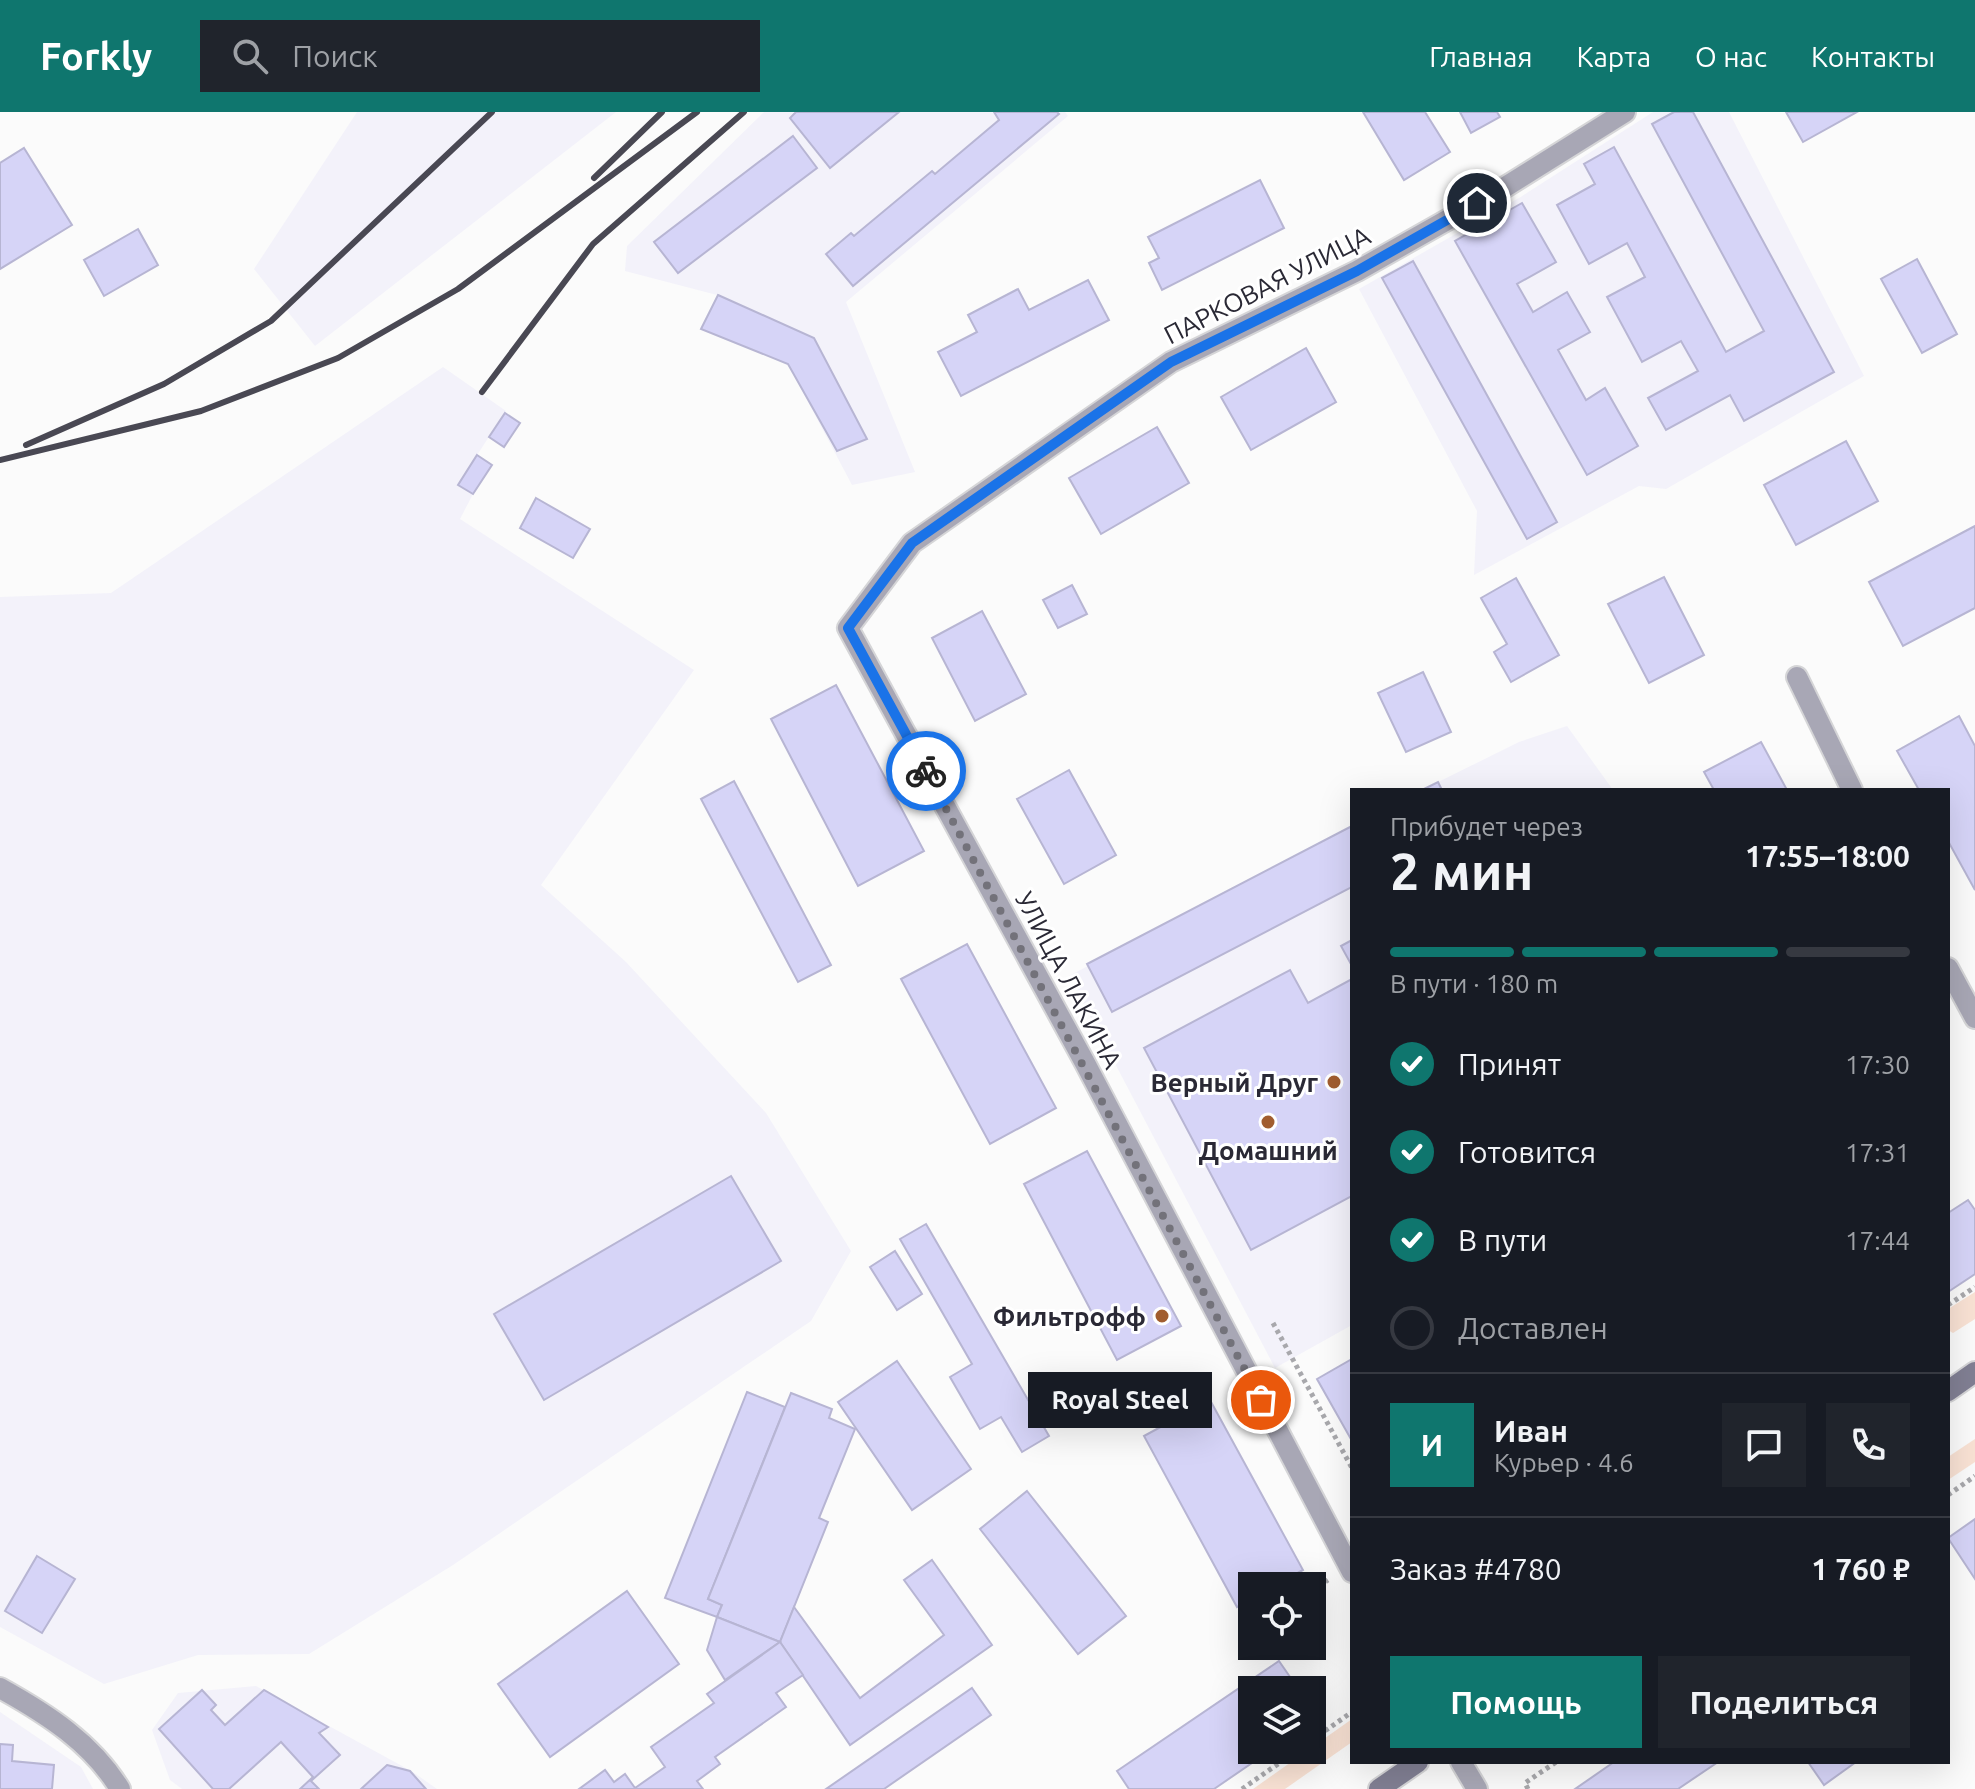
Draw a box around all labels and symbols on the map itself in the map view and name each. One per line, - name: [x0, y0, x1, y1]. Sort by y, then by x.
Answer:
- pin: [1443, 169, 1511, 237]
- street label: ПАРКОВАЯ УЛИЦА: [1159, 220, 1375, 350]
- courier: [886, 731, 966, 811]
- street label: УЛИЦА ЛАКИНА: [1010, 887, 1128, 1073]
- place label: Верный Друг: [1150, 1068, 1319, 1097]
- marker: Верный Друг: [1325, 1073, 1343, 1091]
- marker: Домашний: [1259, 1113, 1277, 1131]
- place label: Домашний: [1198, 1136, 1338, 1165]
- place label: Фильтрофф: [993, 1302, 1146, 1331]
- marker: Фильтрофф: [1153, 1307, 1171, 1325]
- pin: [1227, 1366, 1295, 1434]
- callout: Royal Steel: [1029, 1372, 1213, 1428]

